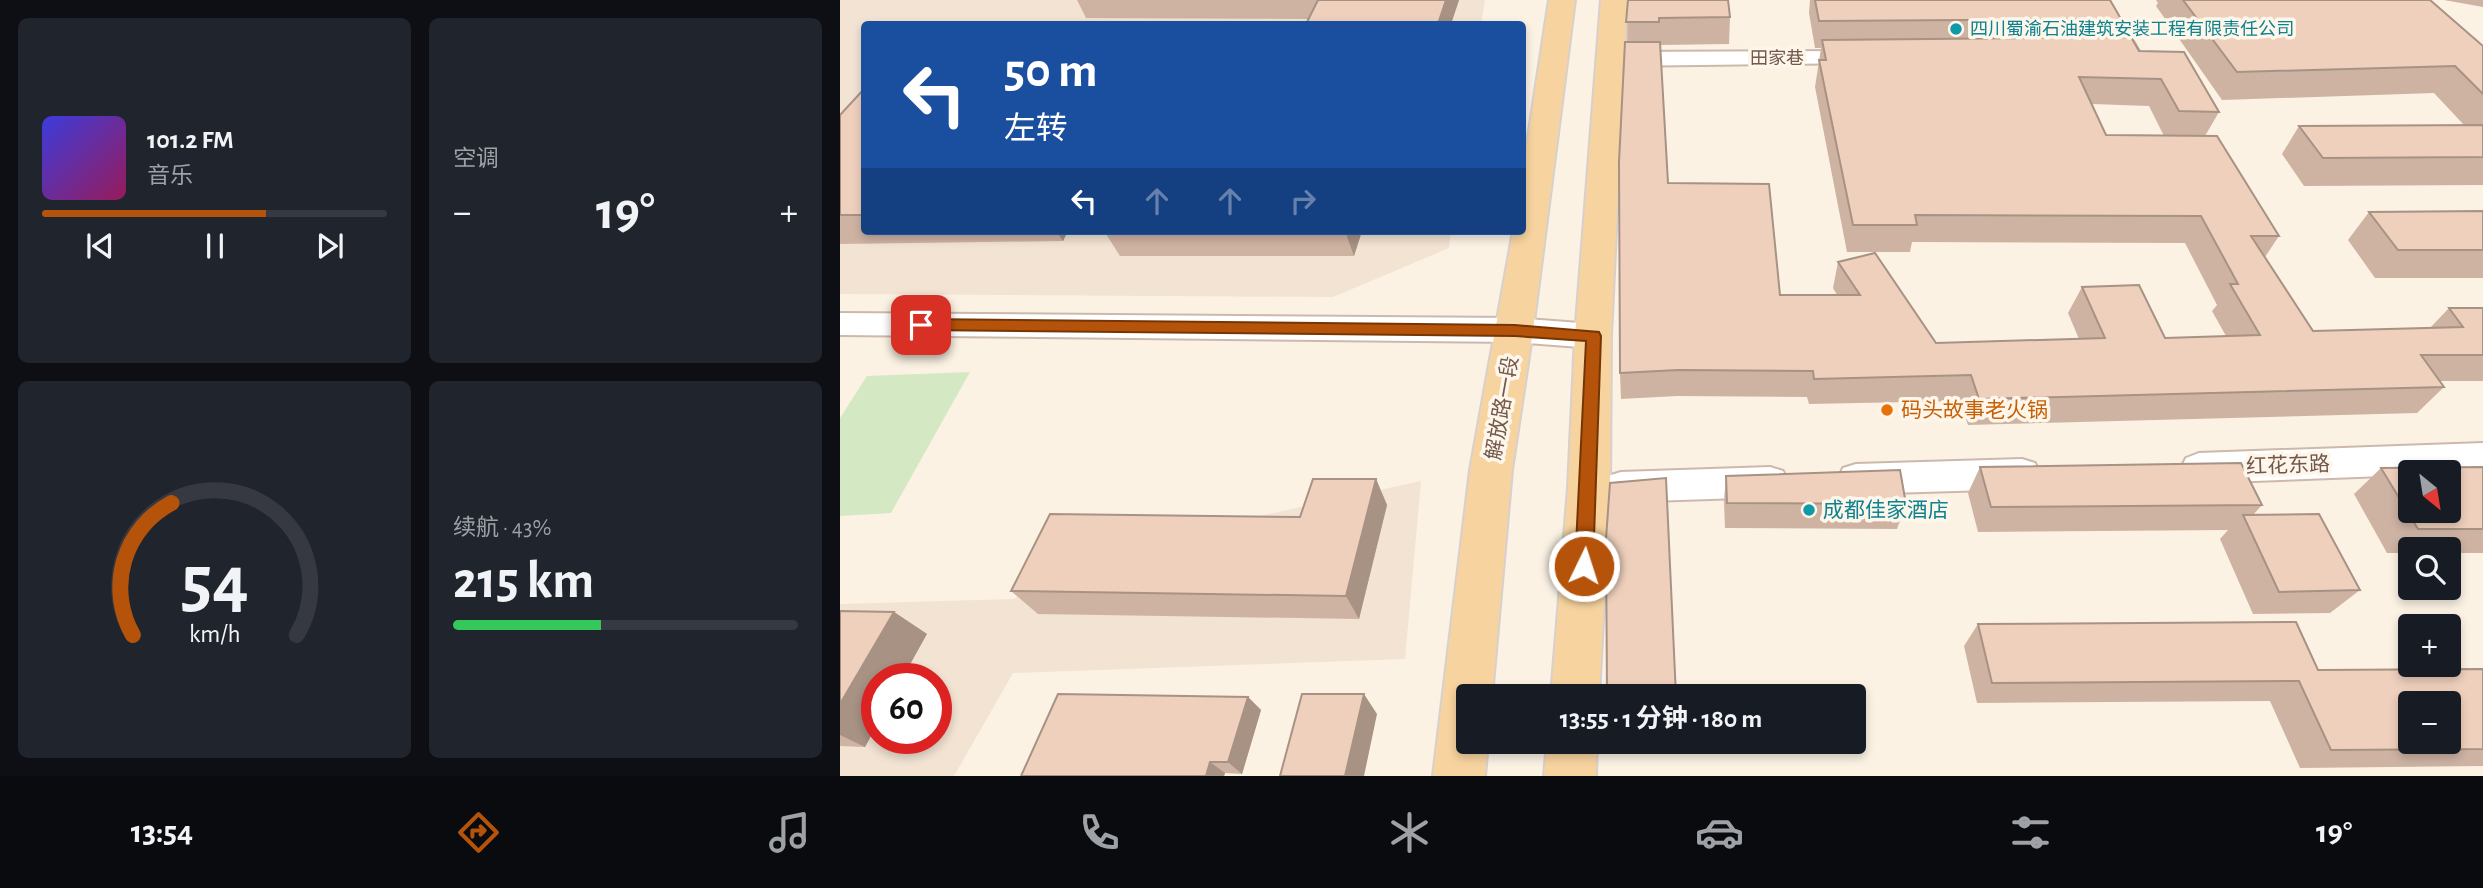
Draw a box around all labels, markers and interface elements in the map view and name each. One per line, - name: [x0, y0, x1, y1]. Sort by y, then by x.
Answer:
- place label: 四川蜀渝石油建筑安装工程有限责任公司: [1970, 19, 2294, 39]
- marker: 四川蜀渝石油建筑安装工程有限责任公司: [1948, 21, 1964, 37]
- text: 50 m: [1004, 47, 1098, 96]
- street label: 田家巷: [1750, 48, 1804, 68]
- icon: left: [889, 49, 980, 140]
- text: 左转: [1004, 113, 1068, 145]
- text: 101.2 FM: [147, 127, 234, 153]
- text: 空调: [453, 148, 499, 171]
- text: 音乐: [147, 165, 193, 188]
- icon: left: [1065, 182, 1103, 220]
- icon: ahead: [1138, 182, 1176, 220]
- icon: ahead: [1211, 182, 1249, 220]
- icon: right: [1284, 182, 1322, 220]
- text: 19°: [596, 186, 655, 238]
- text: −: [453, 194, 471, 232]
- text: +: [780, 194, 798, 232]
- icon: previous: [81, 227, 119, 265]
- icon: pause: [196, 227, 234, 265]
- icon: next: [311, 227, 349, 265]
- pin: [891, 295, 951, 355]
- icon: arrive: [902, 306, 940, 344]
- street label: 解放路一段: [1482, 354, 1522, 462]
- place label: 码头故事老火锅: [1901, 399, 2048, 421]
- marker: 码头故事老火锅: [1879, 402, 1895, 418]
- street label: 红花东路: [2246, 453, 2330, 477]
- north arrow: [2398, 460, 2460, 523]
- map controls: [2398, 460, 2461, 754]
- place label: 成都佳家酒店: [1823, 499, 1949, 521]
- marker: 成都佳家酒店: [1801, 502, 1817, 518]
- text: 续航 · 43%: [453, 517, 551, 540]
- position arrow: [1547, 529, 1621, 603]
- button: search: [2398, 537, 2461, 600]
- text: 54: [180, 548, 249, 621]
- text: 215 km: [453, 555, 594, 607]
- button: +: [2398, 614, 2461, 677]
- text: km/h: [189, 622, 240, 647]
- speed limit sign: 60: [861, 663, 952, 754]
- button: −: [2398, 691, 2461, 754]
- text: 13:55 · 1 分钟 · 180 m: [1560, 706, 1762, 732]
- icon: directions: [454, 808, 503, 857]
- icon: music: [765, 808, 814, 857]
- icon: phone: [1075, 808, 1124, 857]
- icon: climate: [1385, 808, 1434, 857]
- icon: car: [1695, 808, 1744, 857]
- icon: filters: [2006, 808, 2055, 857]
- text: 13:54: [131, 816, 193, 848]
- text: 19°: [2316, 816, 2352, 848]

